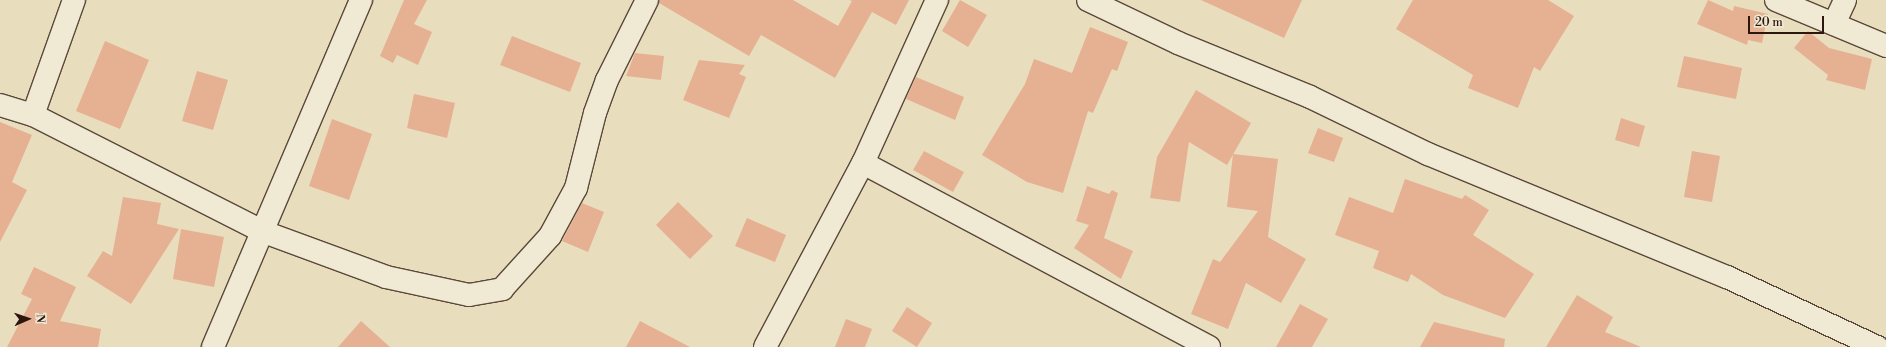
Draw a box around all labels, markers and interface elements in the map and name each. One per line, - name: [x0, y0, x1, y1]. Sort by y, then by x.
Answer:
- scale bar: [1750, 8, 1826, 34]
- text: 20 m: [1755, 15, 1783, 30]
- north arrow: [8, 299, 48, 339]
- text: N: [33, 314, 47, 323]

